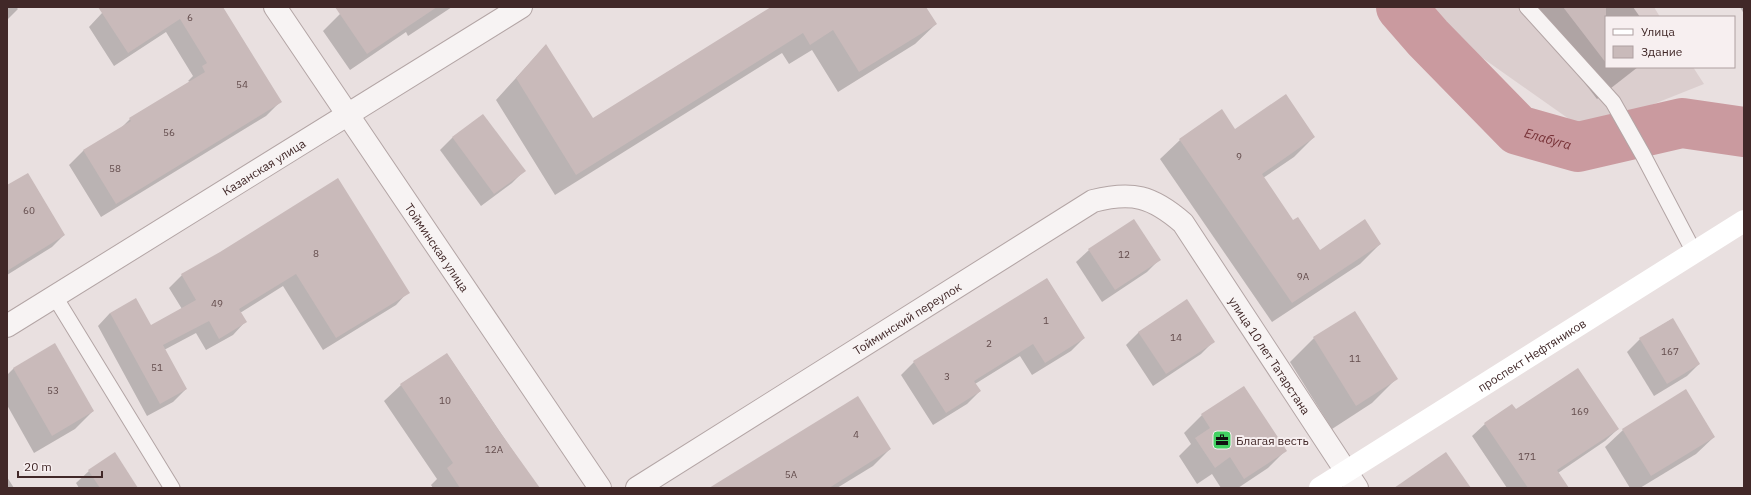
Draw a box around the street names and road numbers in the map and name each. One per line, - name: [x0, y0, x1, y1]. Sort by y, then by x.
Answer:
- street label: Казанская улица: [219, 135, 309, 198]
- street label: Тойминская улица: [402, 200, 473, 295]
- street label: Тойминский переулок: [850, 278, 964, 358]
- street label: улица 10 лет Татарстана: [1226, 294, 1314, 418]
- street label: проспект Нефтяников: [1475, 315, 1589, 394]

